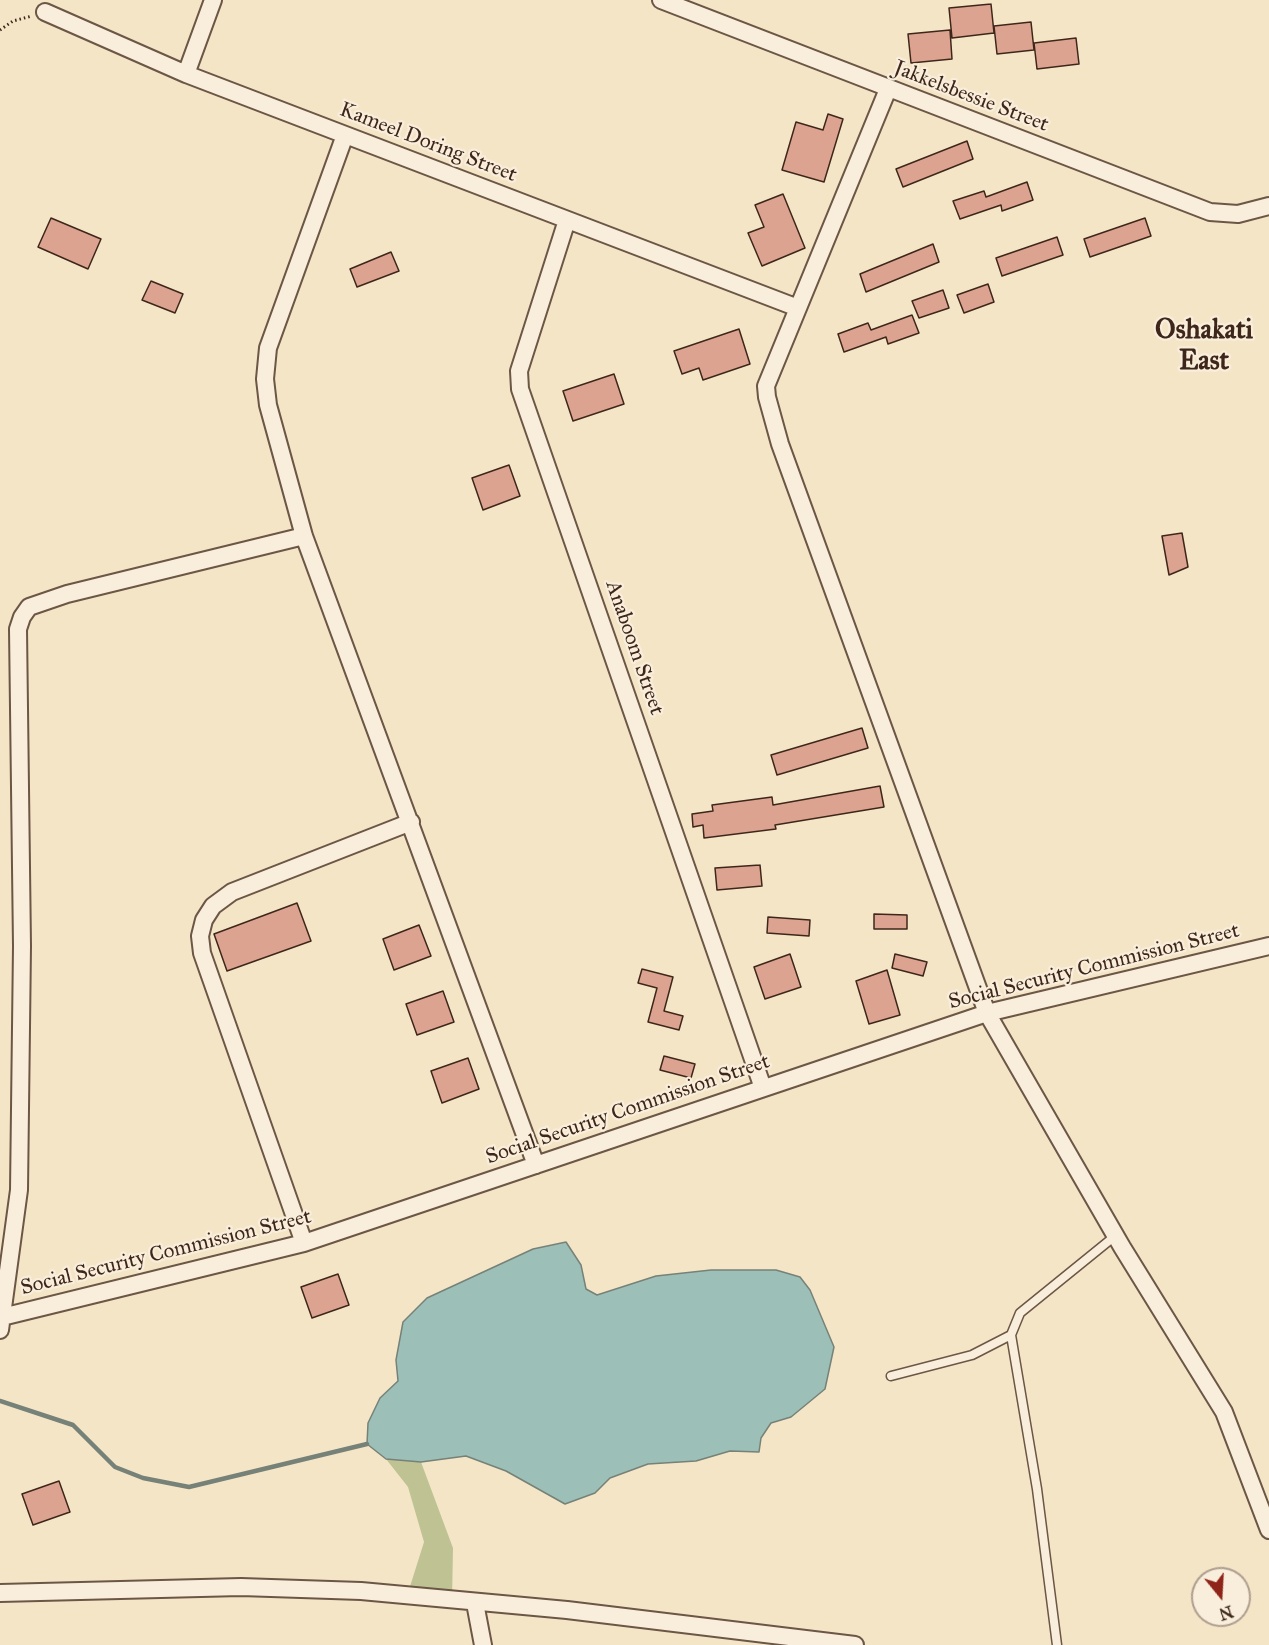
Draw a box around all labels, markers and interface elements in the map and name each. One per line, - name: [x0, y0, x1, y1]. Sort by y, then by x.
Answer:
- street label: Jakkelsbessie Street: [890, 56, 1052, 138]
- street label: Kameel Doring Street: [336, 98, 520, 188]
- district label: Oshakati East: [1155, 315, 1253, 378]
- street label: Anaboom Street: [599, 578, 669, 718]
- street label: Social Security Commission Street: [946, 919, 1242, 1015]
- street label: Social Security Commission Street: [483, 1049, 773, 1171]
- street label: Social Security Commission Street: [18, 1205, 314, 1301]
- north arrow: [1191, 1567, 1251, 1627]
- text: N: [1217, 1602, 1235, 1624]

